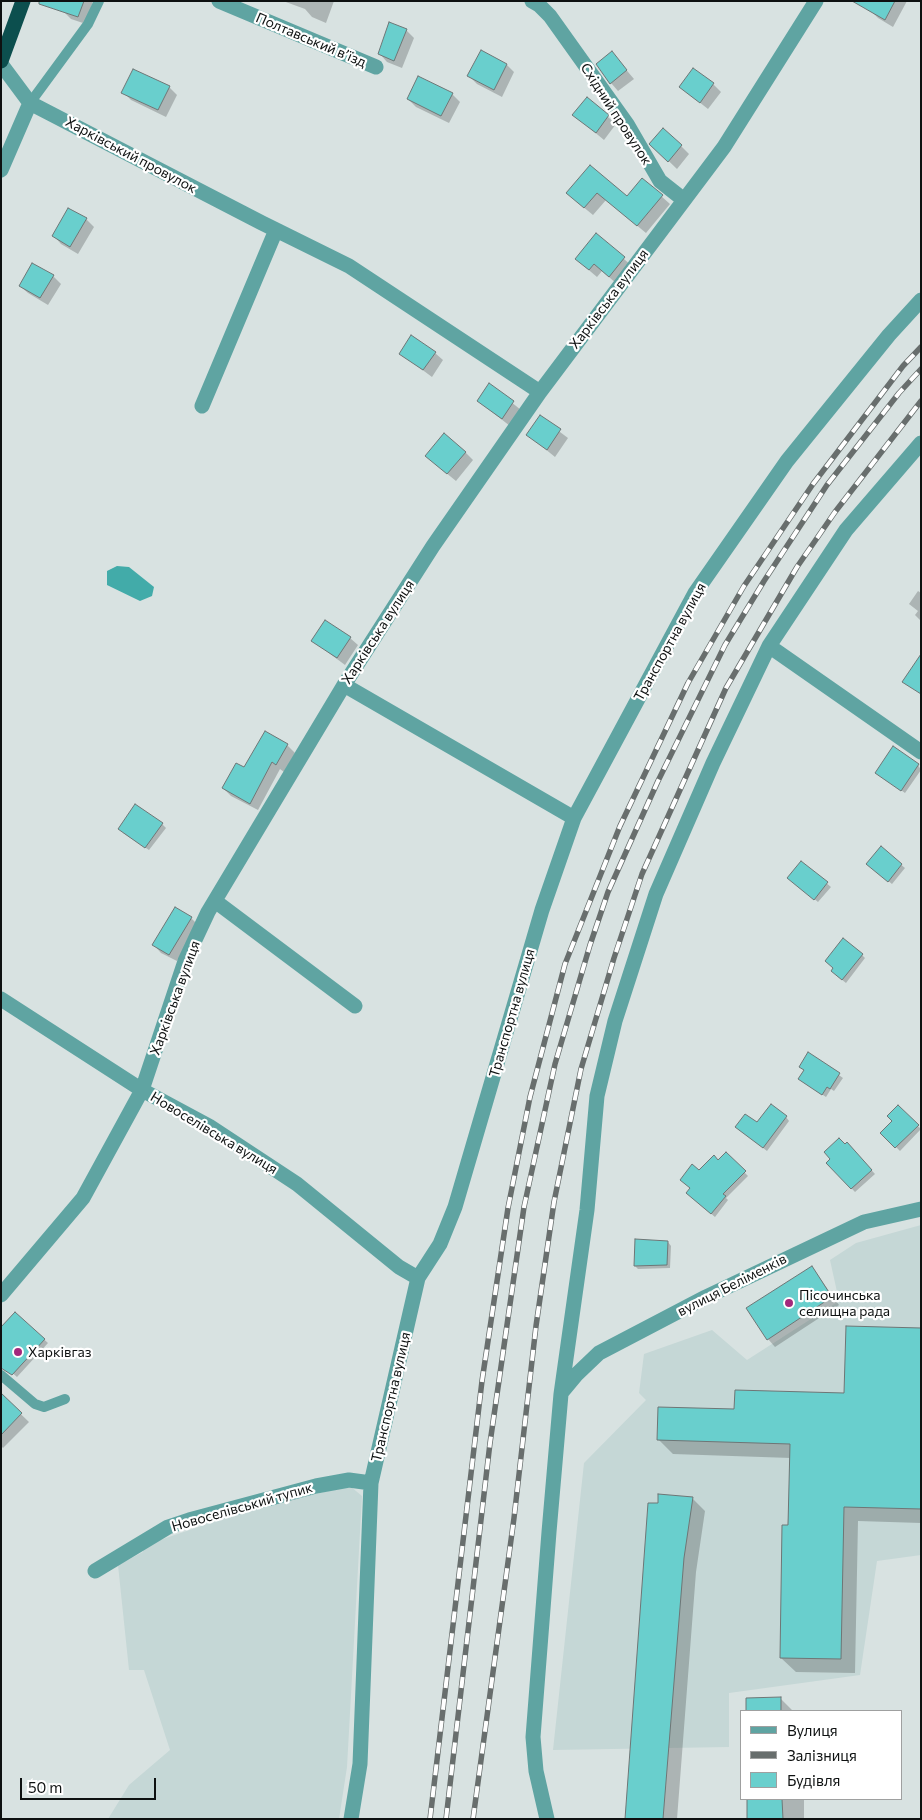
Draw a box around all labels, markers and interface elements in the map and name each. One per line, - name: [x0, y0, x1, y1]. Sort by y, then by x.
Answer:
- street label: Полтавський в’їзд: [253, 9, 369, 71]
- street label: Східний провулок: [577, 60, 655, 168]
- street label: Харківський провулок: [62, 113, 200, 197]
- street label: Харківська вулиця: [566, 246, 652, 352]
- street label: Харківська вулиця: [338, 577, 418, 687]
- street label: Транспортна вулиця: [630, 580, 710, 704]
- street label: Харківська вулиця: [146, 938, 204, 1058]
- street label: Транспортна вулиця: [486, 947, 538, 1079]
- street label: Новоселівська вулиця: [147, 1088, 281, 1178]
- street label: вулиця Беліменків: [675, 1250, 789, 1320]
- place label: Пісочинська селищна рада: [799, 1287, 890, 1320]
- marker: Пісочинська селищна рада: [783, 1297, 795, 1309]
- street label: Транспортна вулиця: [368, 1330, 414, 1464]
- place label: Харківгаз: [28, 1344, 92, 1360]
- marker: Харківгаз: [12, 1346, 24, 1358]
- street label: Новоселівський тупик: [170, 1479, 314, 1535]
- legend: [740, 1710, 902, 1800]
- text: Вулиця: [787, 1721, 838, 1739]
- text: Залізниця: [787, 1746, 857, 1764]
- scale bar: [22, 1768, 159, 1800]
- text: Будівля: [787, 1771, 840, 1789]
- text: 50 m: [28, 1778, 62, 1796]

